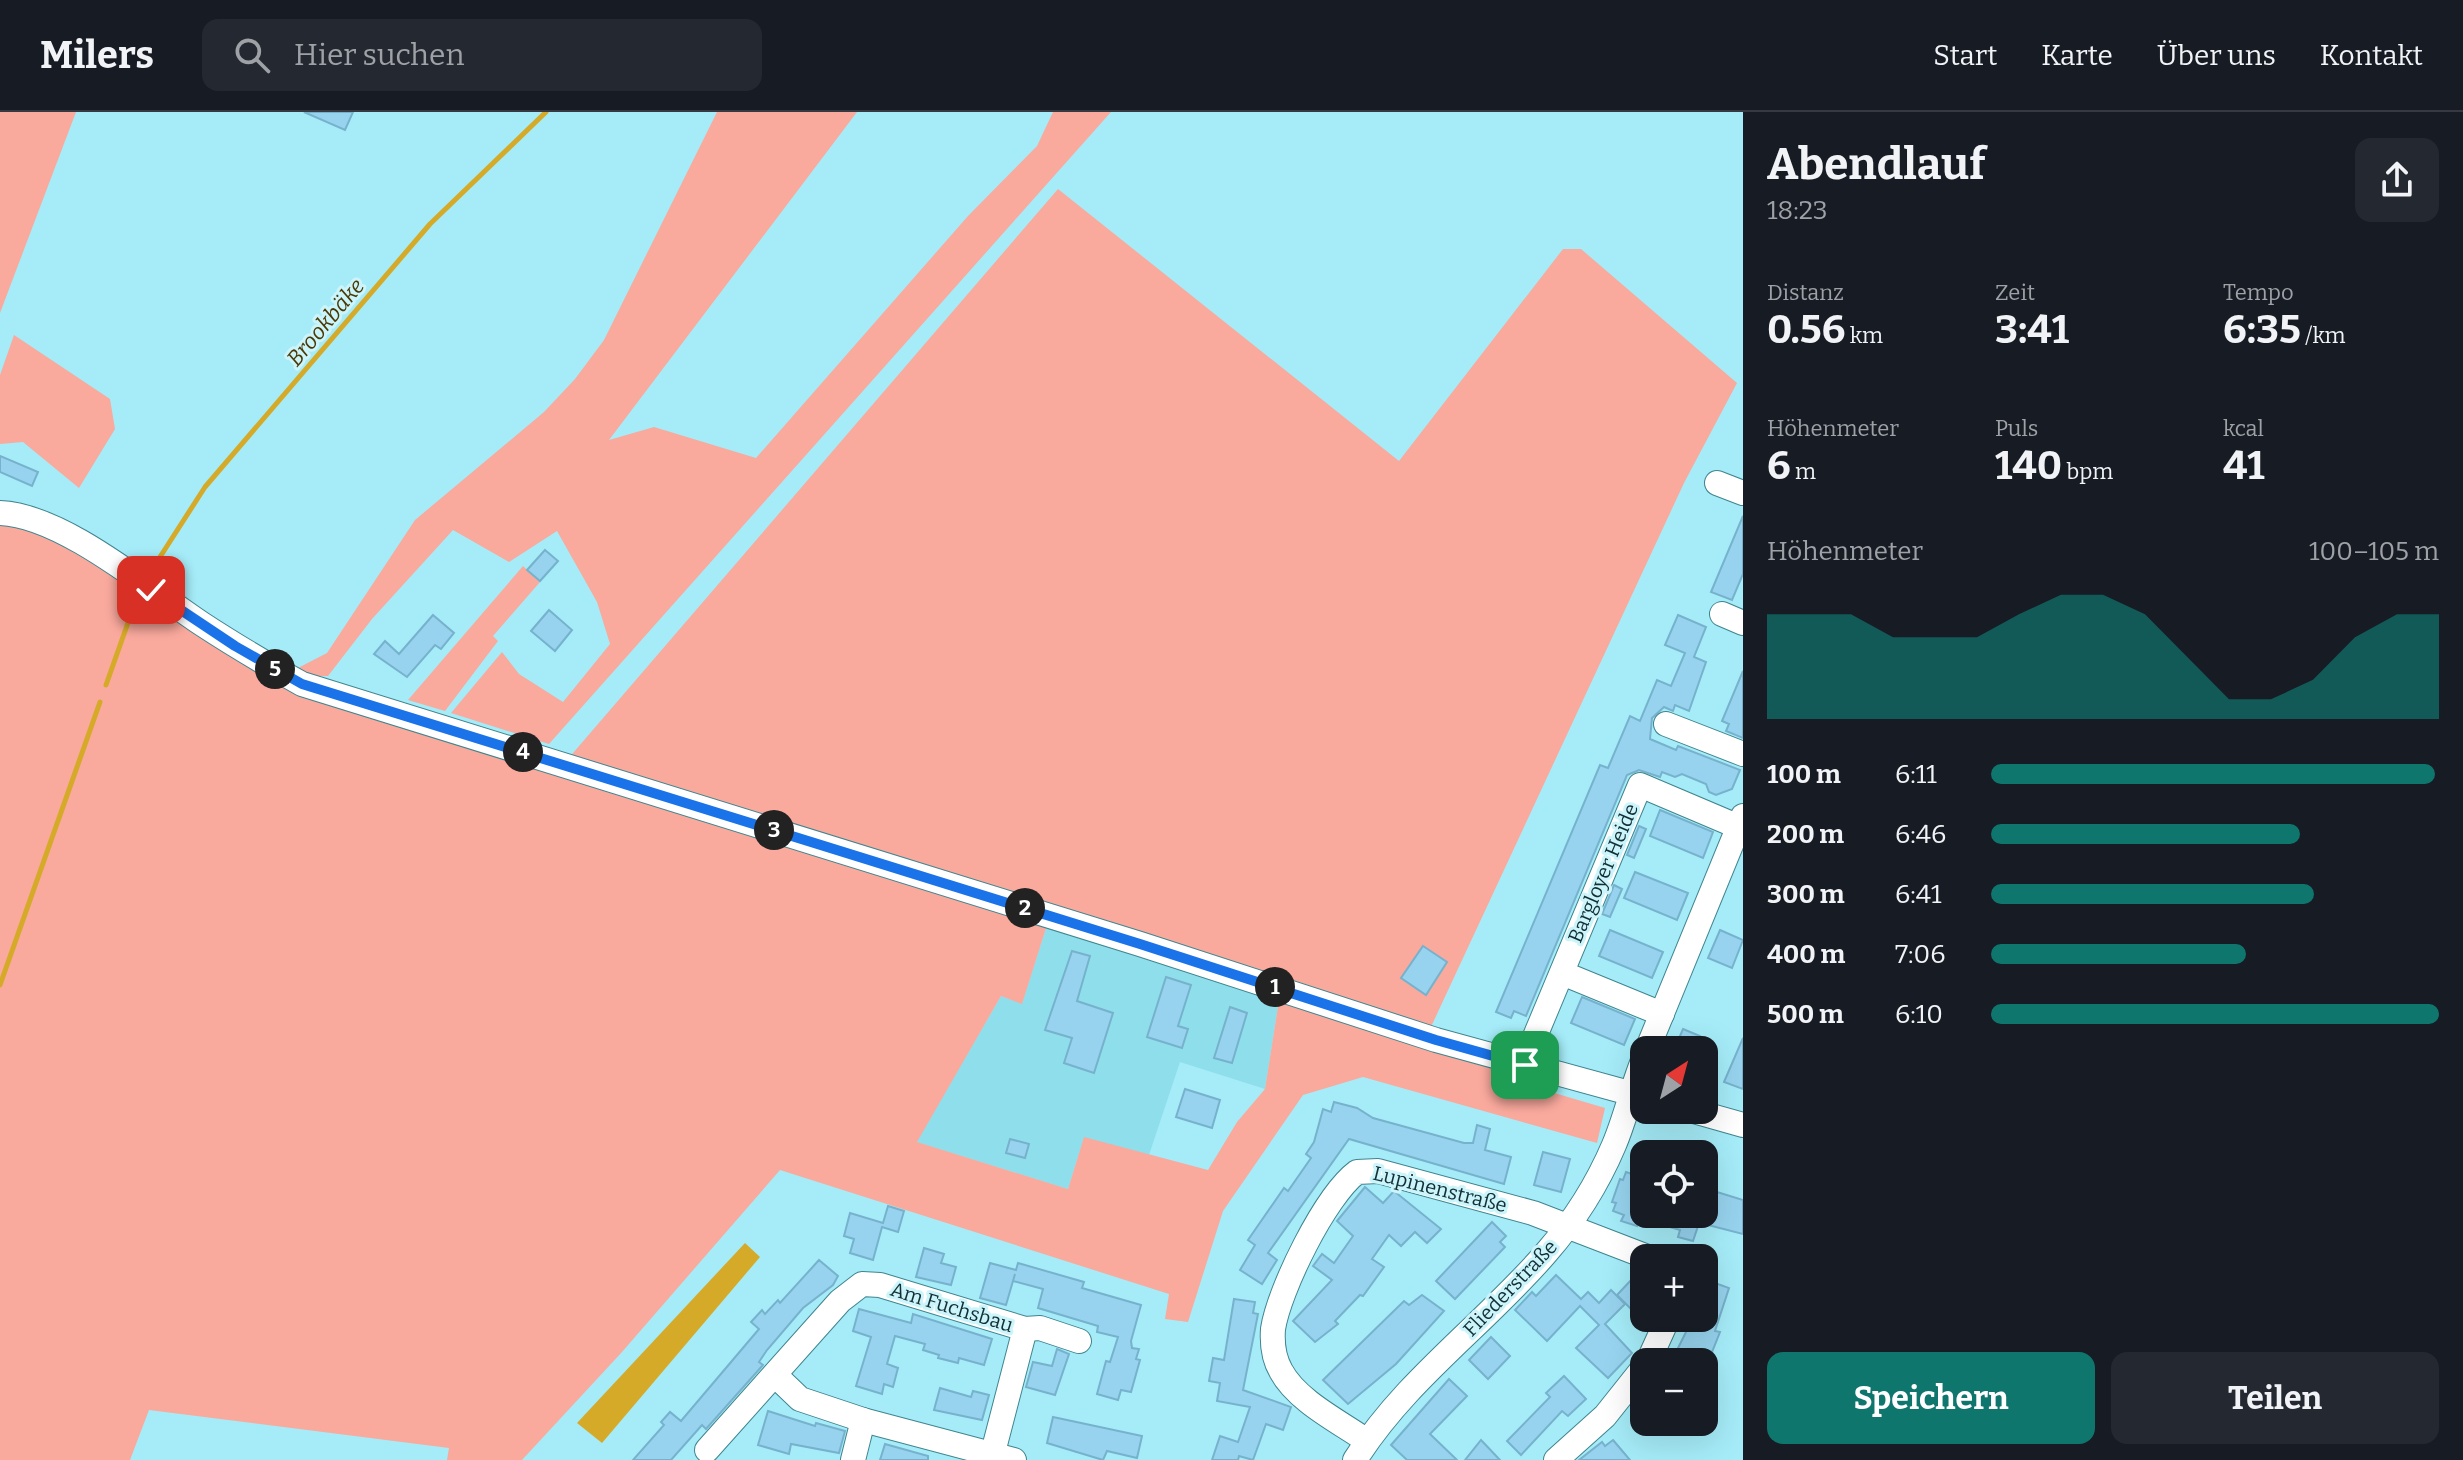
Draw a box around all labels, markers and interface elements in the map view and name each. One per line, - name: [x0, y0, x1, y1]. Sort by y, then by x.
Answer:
- search box: [202, 19, 762, 91]
- text: Milers: [40, 32, 154, 78]
- icon: search: [230, 33, 274, 77]
- text: Hier suchen: [294, 37, 464, 73]
- text: Start: [1933, 39, 1997, 72]
- text: Karte: [2041, 39, 2113, 72]
- text: Über uns: [2157, 39, 2276, 72]
- text: Kontakt: [2320, 39, 2423, 72]
- text: Abendlauf: [1767, 138, 1986, 191]
- button: share: [2355, 138, 2439, 222]
- text: 18:23: [1767, 195, 1828, 226]
- water label: Brookbäke: [281, 273, 370, 372]
- text: Distanz: [1767, 279, 1844, 306]
- text: Zeit: [1995, 279, 2035, 306]
- text: Tempo: [2223, 279, 2294, 306]
- text: 0.56: [1767, 306, 1845, 354]
- text: 3:41: [1995, 306, 2069, 354]
- text: 6:35: [2223, 306, 2301, 354]
- text: km: [1845, 322, 1883, 349]
- text: /km: [2301, 322, 2346, 349]
- text: Höhenmeter: [1767, 415, 1899, 442]
- text: Puls: [1995, 415, 2038, 442]
- text: kcal: [2223, 415, 2264, 442]
- text: 6: [1767, 442, 1791, 490]
- text: 140: [1995, 442, 2062, 490]
- text: 41: [2223, 442, 2265, 490]
- text: m: [1791, 458, 1816, 485]
- text: bpm: [2062, 458, 2113, 485]
- text: Höhenmeter: [1767, 536, 1923, 567]
- text: 100–105 m: [2309, 536, 2439, 567]
- pin: [117, 556, 185, 624]
- icon: check: [129, 568, 173, 612]
- pin: 5: [255, 649, 295, 689]
- text: 5: [269, 655, 281, 682]
- pin: 4: [503, 732, 543, 772]
- text: 4: [516, 738, 530, 765]
- text: 100 m: [1767, 759, 1841, 790]
- text: 6:11: [1895, 759, 1937, 790]
- street label: Bargloyer Heide: [1563, 800, 1643, 946]
- pin: 3: [754, 810, 794, 850]
- text: 3: [768, 816, 780, 843]
- text: 200 m: [1767, 819, 1844, 850]
- text: 6:46: [1895, 819, 1946, 850]
- text: 300 m: [1767, 879, 1844, 910]
- text: 6:41: [1895, 879, 1942, 910]
- pin: 2: [1005, 888, 1045, 928]
- text: 2: [1019, 894, 1031, 921]
- text: 400 m: [1767, 939, 1845, 970]
- text: 7:06: [1895, 939, 1945, 970]
- pin: 1: [1255, 967, 1295, 1007]
- text: 1: [1270, 973, 1280, 1000]
- text: 500 m: [1767, 999, 1844, 1030]
- text: 6:10: [1895, 999, 1943, 1030]
- pin: [1491, 1031, 1559, 1099]
- north arrow: [1630, 1036, 1718, 1124]
- map controls: [1630, 1036, 1718, 1436]
- icon: arrive: [1503, 1043, 1547, 1087]
- button: locate: [1630, 1140, 1718, 1228]
- street label: Lupinenstraße: [1371, 1161, 1509, 1217]
- street label: Fliederstraße: [1458, 1235, 1562, 1341]
- button: +: [1630, 1244, 1718, 1332]
- street label: Am Fuchsbau: [888, 1277, 1016, 1337]
- button: −: [1630, 1348, 1718, 1436]
- button: Speichern: [1767, 1352, 2095, 1444]
- button: Teilen: [2111, 1352, 2439, 1444]

